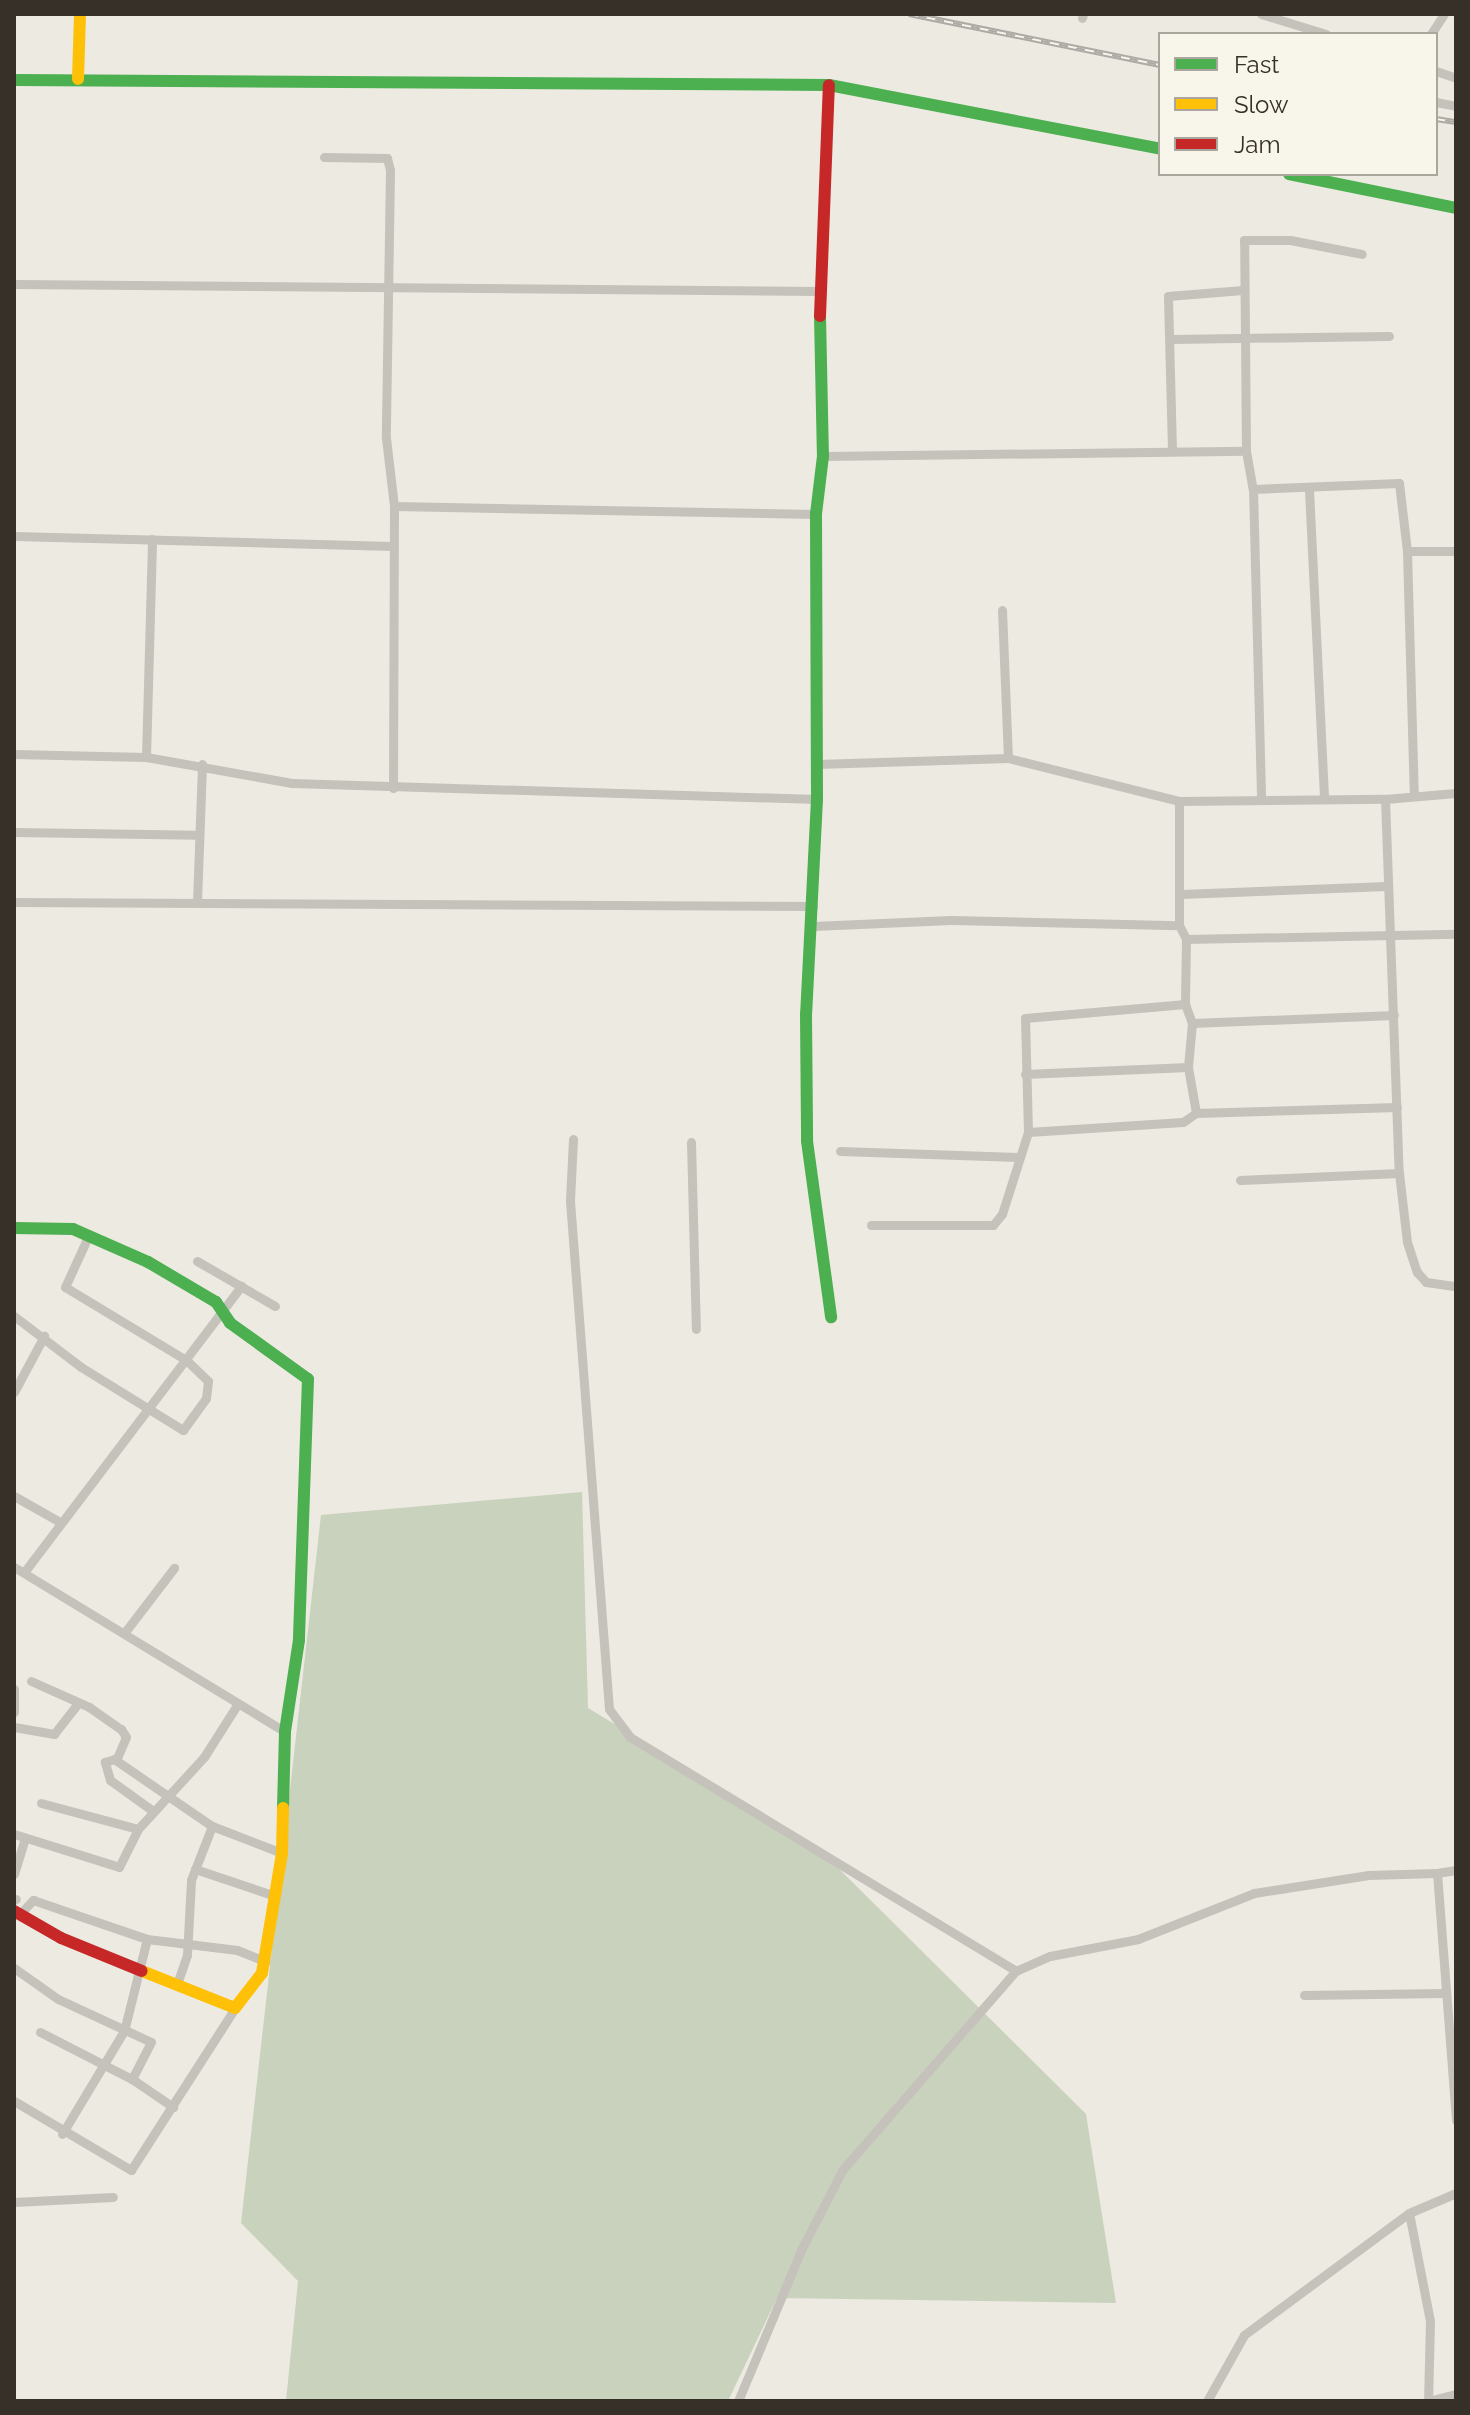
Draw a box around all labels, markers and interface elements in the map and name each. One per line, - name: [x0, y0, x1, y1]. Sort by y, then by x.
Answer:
- legend: [1158, 32, 1438, 176]
- text: Fast: [1234, 50, 1279, 79]
- text: Slow: [1234, 90, 1288, 119]
- text: Jam: [1234, 130, 1280, 159]

